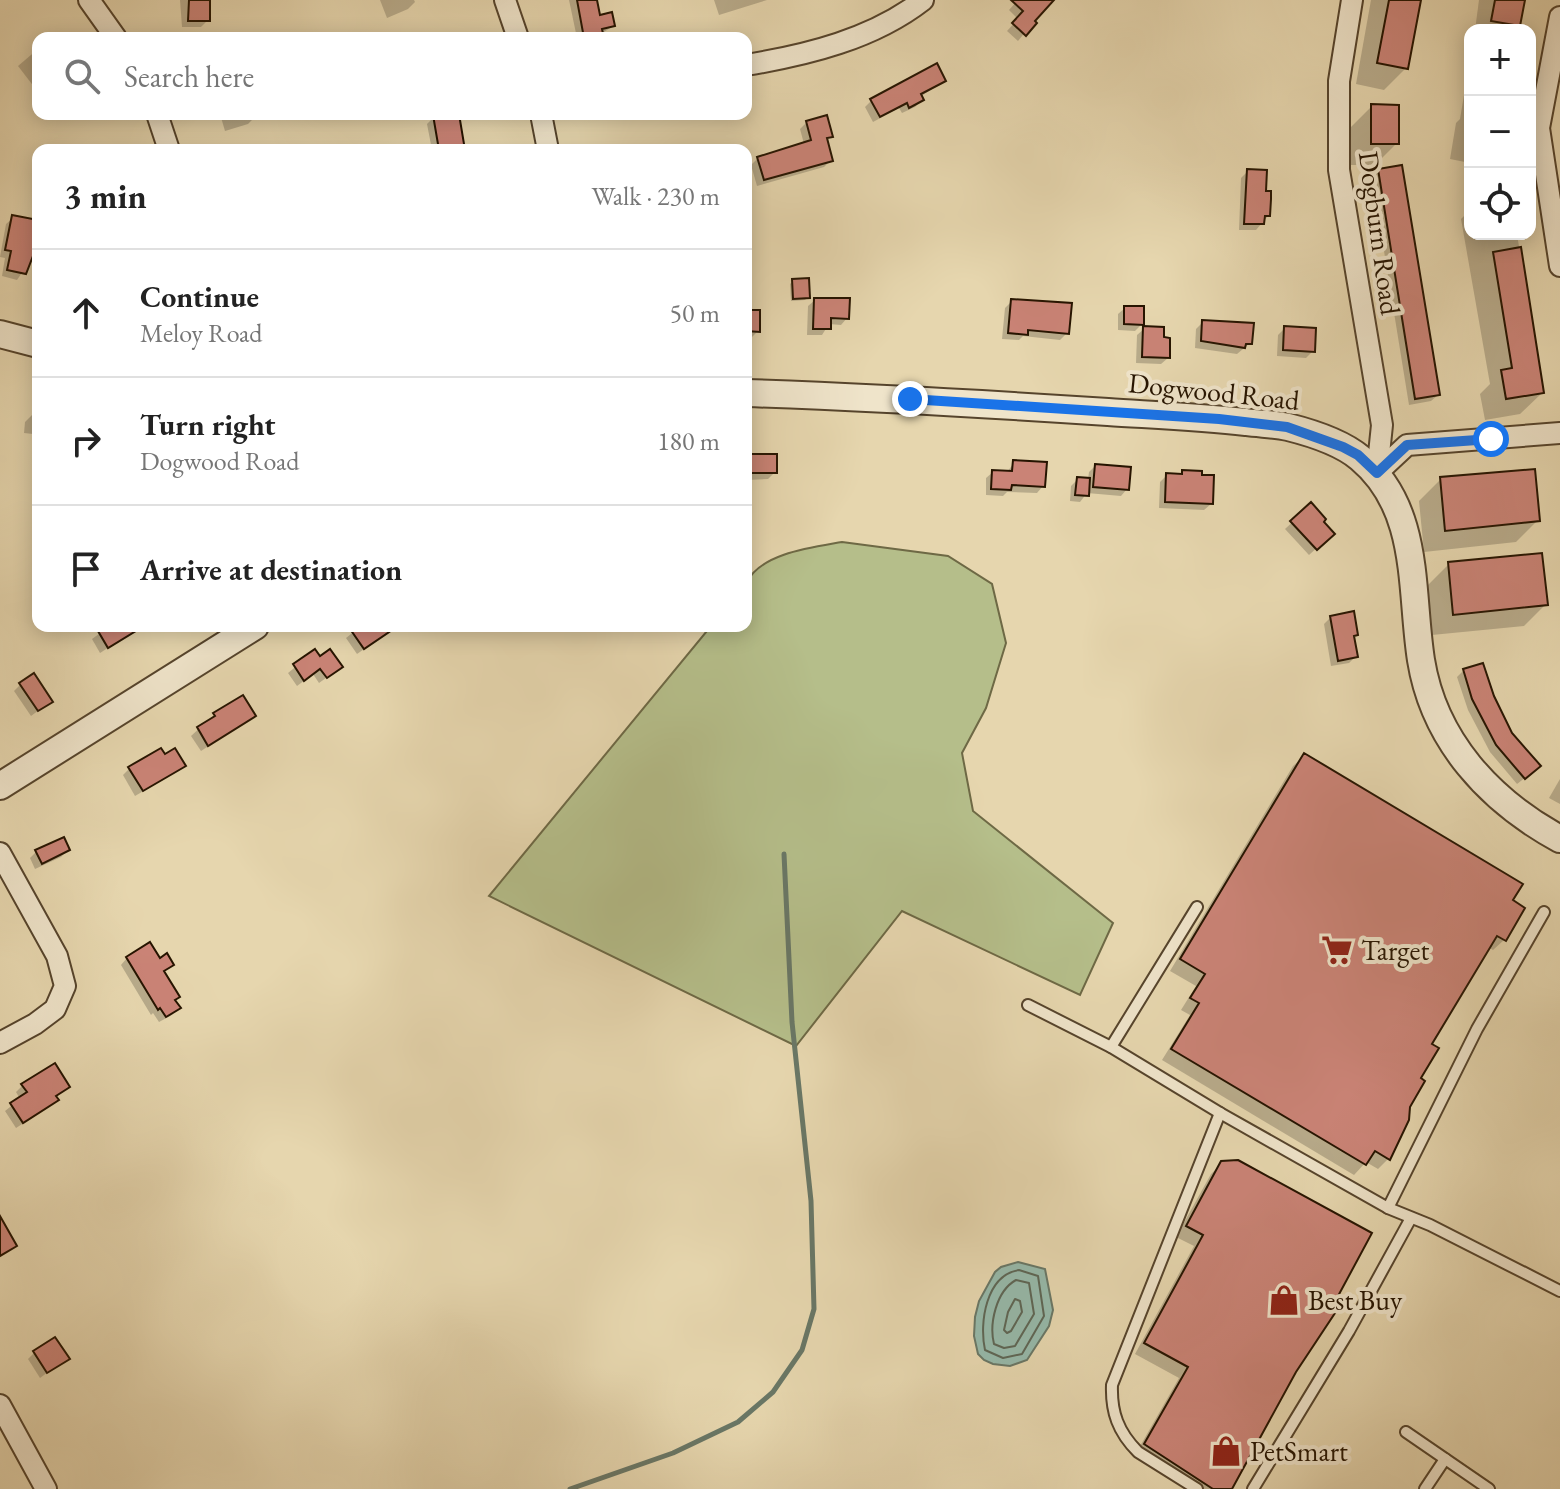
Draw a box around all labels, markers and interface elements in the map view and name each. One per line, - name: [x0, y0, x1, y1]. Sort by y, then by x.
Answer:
- map controls: [1464, 24, 1536, 240]
- button: +: [1464, 24, 1536, 96]
- search box: [32, 32, 752, 120]
- icon: search: [60, 54, 104, 98]
- text: Search here: [124, 57, 254, 96]
- button: −: [1464, 96, 1536, 168]
- street label: Dogburn Road: [1351, 149, 1409, 318]
- button: locate: [1464, 168, 1536, 240]
- text: 3 min: [64, 174, 147, 218]
- text: Walk · 230 m: [592, 179, 720, 213]
- text: Continue: [140, 277, 259, 316]
- icon: ahead: [64, 291, 108, 335]
- text: 50 m: [670, 296, 720, 330]
- text: Meloy Road: [140, 316, 263, 350]
- street label: Dogwood Road: [1127, 364, 1302, 418]
- route end: [892, 381, 928, 417]
- text: Turn right: [140, 405, 276, 444]
- icon: right: [64, 419, 108, 463]
- route start: [1473, 421, 1509, 457]
- text: 180 m: [657, 424, 720, 458]
- text: Dogwood Road: [140, 444, 299, 478]
- icon: arrive: [64, 547, 108, 591]
- text: Arrive at destination: [140, 550, 402, 589]
- place label: Target: [1361, 932, 1429, 968]
- supermarket icon: Target: [1320, 933, 1354, 967]
- place label: Best Buy: [1308, 1282, 1403, 1318]
- shop icon: Best Buy: [1267, 1283, 1301, 1317]
- place label: PetSmart: [1250, 1433, 1348, 1469]
- shop icon: PetSmart: [1209, 1434, 1243, 1468]

